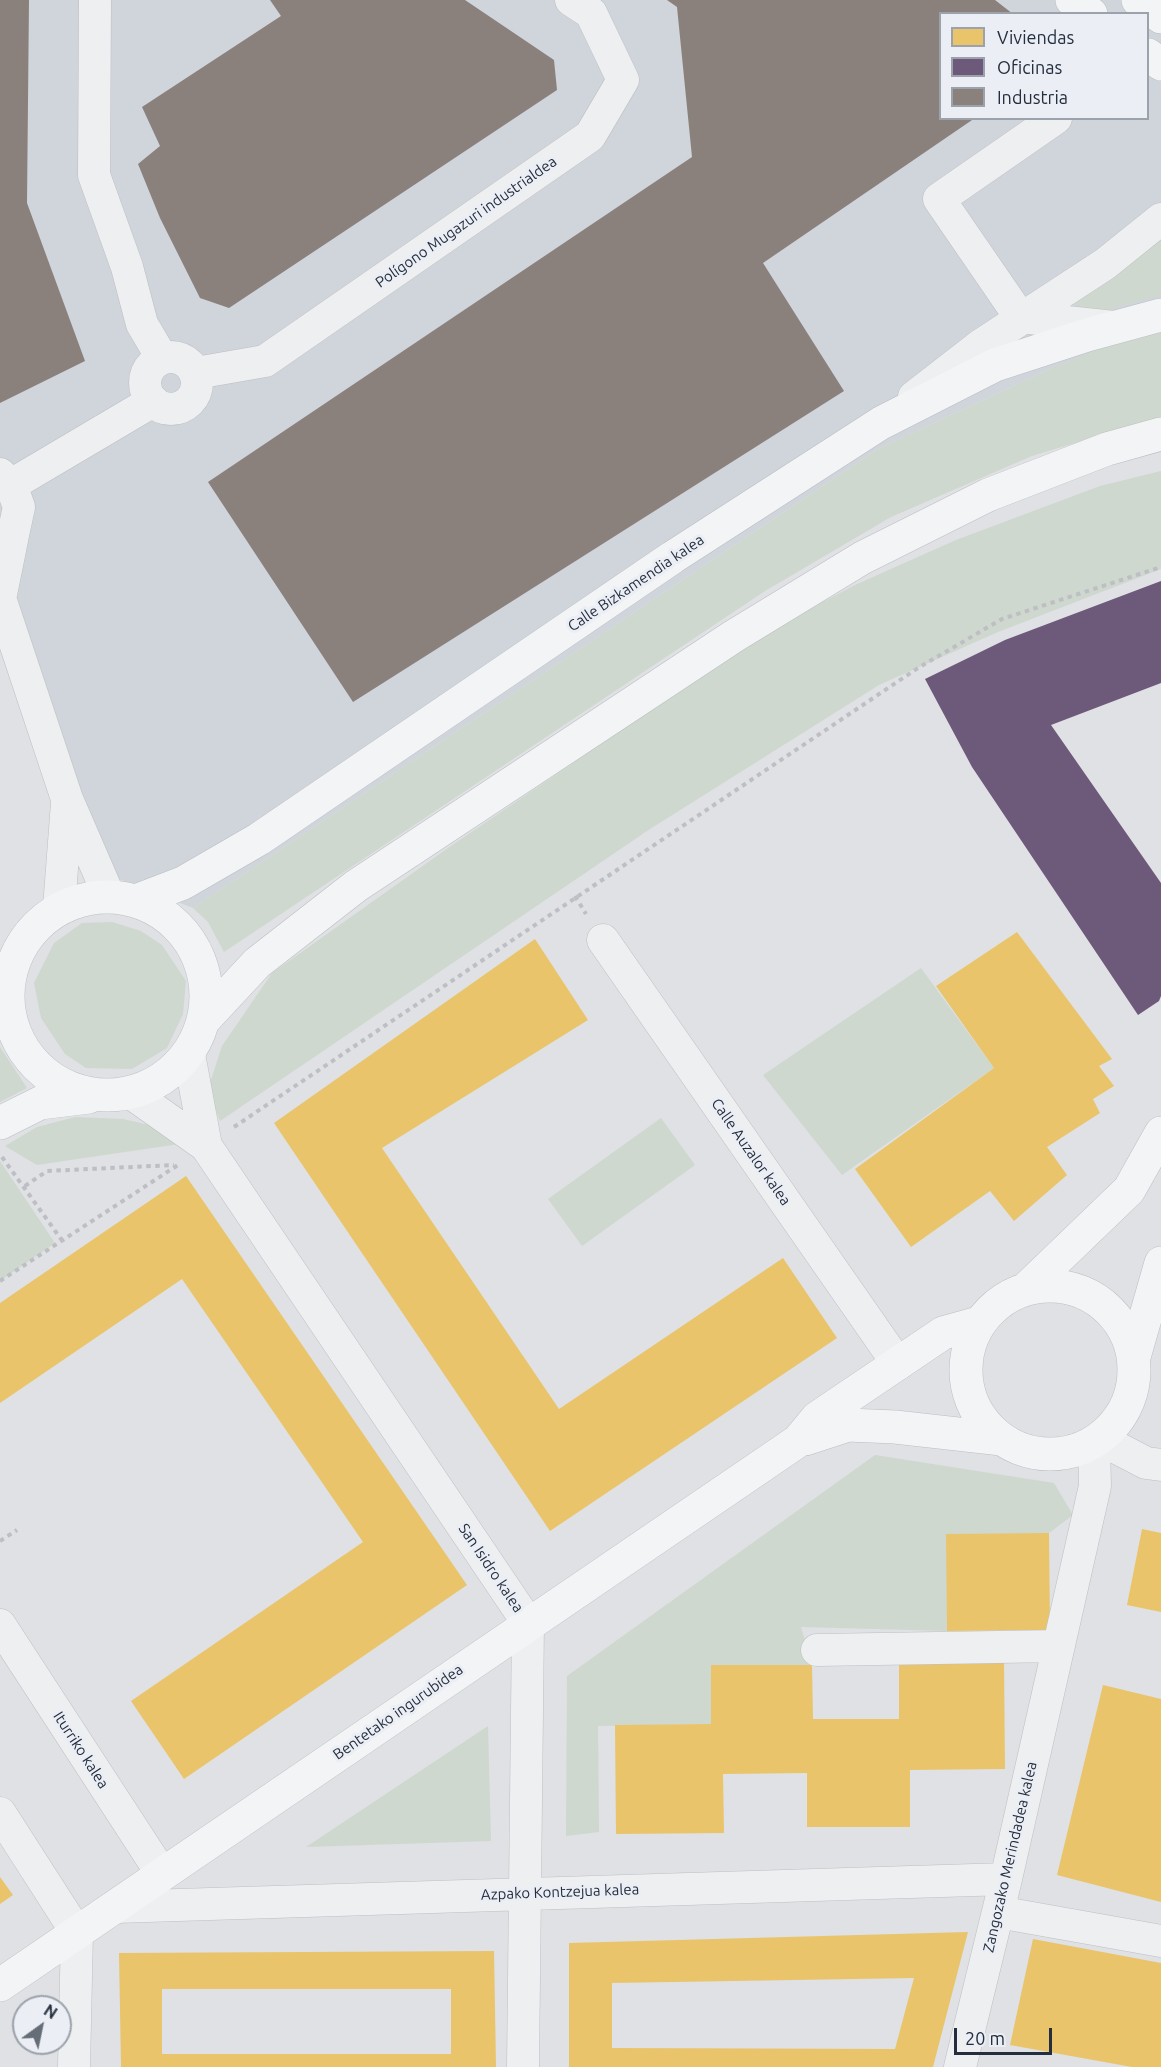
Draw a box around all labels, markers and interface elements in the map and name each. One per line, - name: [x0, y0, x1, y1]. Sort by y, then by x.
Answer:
- legend: [939, 12, 1149, 120]
- text: Viviendas: [997, 27, 1074, 47]
- text: Oficinas: [997, 57, 1062, 77]
- text: Industria: [997, 87, 1068, 107]
- street label: Polígono Mugazuri industrialdea: [372, 152, 560, 292]
- street label: Calle Bizkamendia kalea: [564, 531, 708, 635]
- street label: Calle Auzalor kalea: [707, 1095, 795, 1209]
- street label: San Isidro kalea: [455, 1520, 527, 1616]
- street label: Bentetako ingurubidea: [330, 1660, 466, 1764]
- street label: Iturriko kalea: [49, 1708, 113, 1792]
- street label: Zangozako Merindadea kalea: [979, 1760, 1041, 1954]
- street label: Azpako Kontzejua kalea: [480, 1880, 640, 1904]
- north arrow: [12, 1995, 72, 2055]
- text: N: [41, 2001, 61, 2022]
- scale bar: [957, 2016, 1054, 2054]
- text: 20 m: [965, 2028, 1005, 2048]

